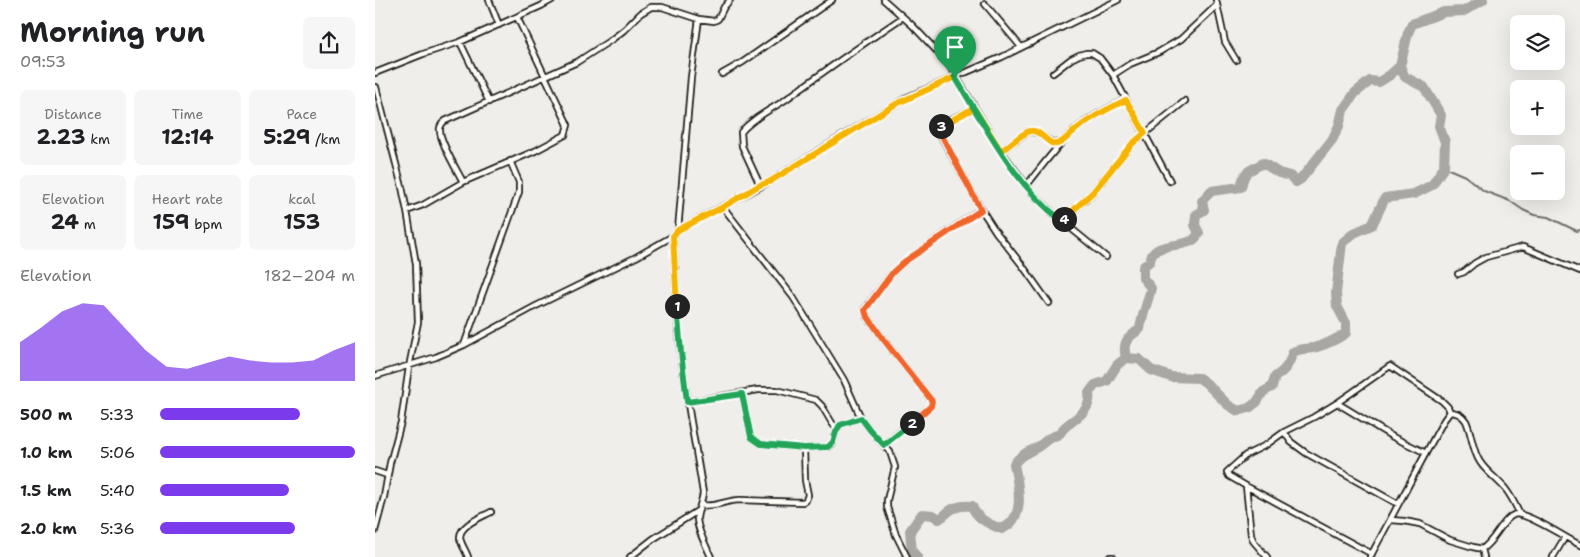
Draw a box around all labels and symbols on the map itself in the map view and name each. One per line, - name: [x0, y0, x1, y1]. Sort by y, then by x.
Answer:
- pin: [934, 26, 976, 77]
- pin: 3: [929, 114, 953, 138]
- pin: 4: [1051, 206, 1077, 232]
- pin: 1: [665, 294, 689, 318]
- pin: 2: [899, 410, 925, 436]

